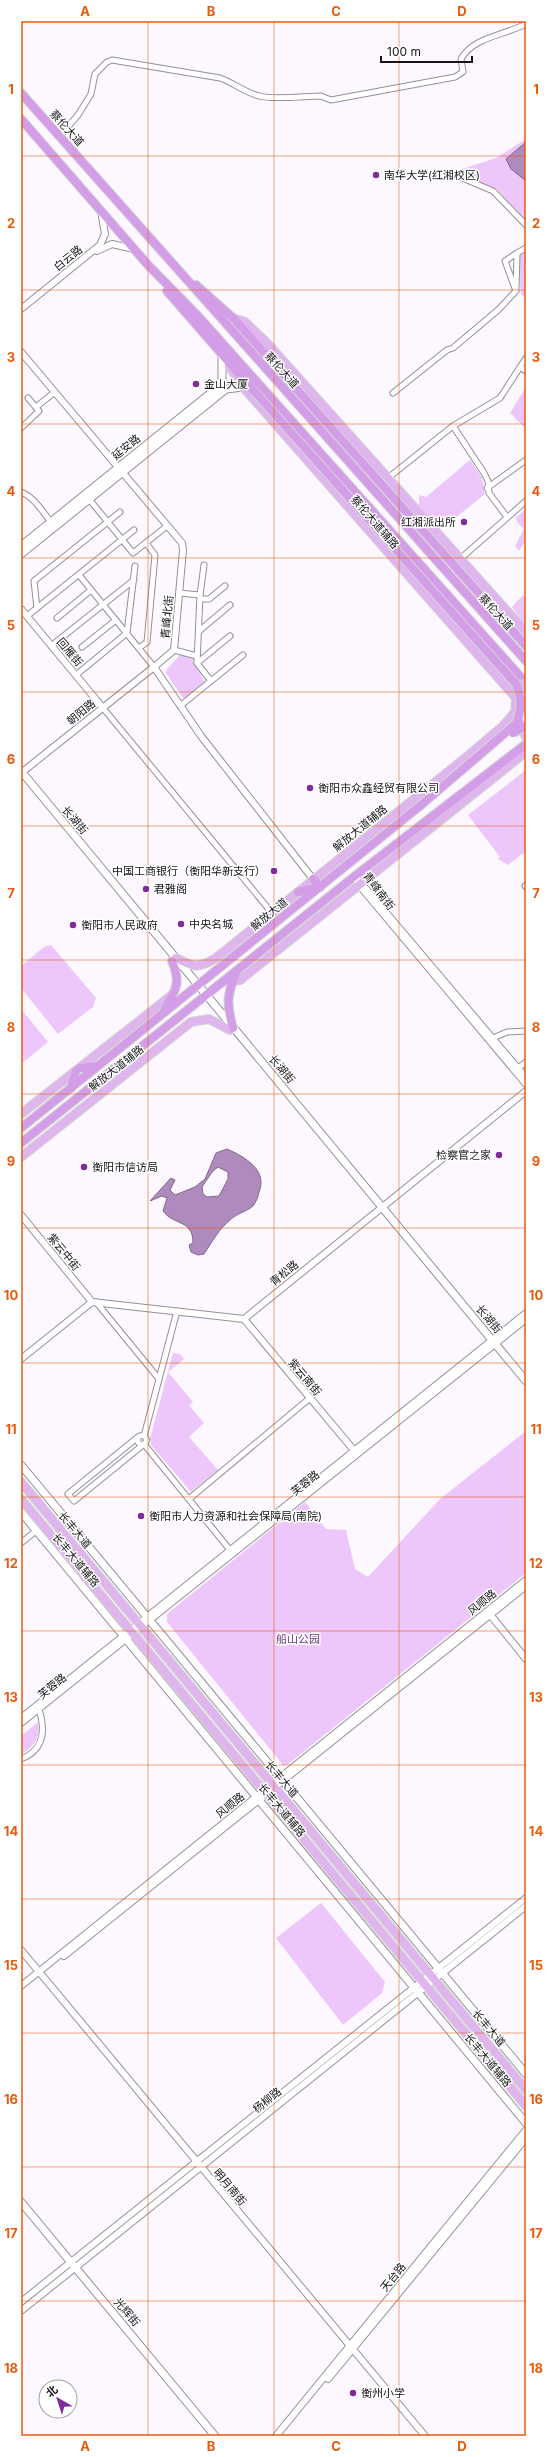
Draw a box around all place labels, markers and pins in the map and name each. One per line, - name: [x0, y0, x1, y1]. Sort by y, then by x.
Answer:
- place label: 南华大学(红湘校区): [384, 168, 480, 182]
- marker: 南华大学(红湘校区): [371, 170, 381, 180]
- place label: 金山大厦: [204, 377, 248, 391]
- marker: 金山大厦: [191, 379, 201, 389]
- place label: 红湘派出所: [401, 515, 456, 529]
- marker: 红湘派出所: [459, 517, 469, 527]
- place label: 衡阳市众鑫经贸有限公司: [318, 781, 439, 795]
- marker: 衡阳市众鑫经贸有限公司: [305, 783, 315, 793]
- place label: 中国工商银行（衡阳华新支行）: [112, 864, 266, 878]
- marker: 中国工商银行（衡阳华新支行）: [269, 866, 279, 876]
- place label: 君雅阁: [154, 882, 187, 896]
- marker: 君雅阁: [141, 884, 151, 894]
- place label: 中央名城: [189, 917, 233, 931]
- place label: 衡阳市人民政府: [81, 918, 158, 932]
- marker: 中央名城: [176, 919, 186, 929]
- marker: 衡阳市人民政府: [68, 920, 78, 930]
- place label: 检察官之家: [436, 1148, 491, 1162]
- marker: 检察官之家: [494, 1150, 504, 1160]
- place label: 衡阳市信访局: [92, 1160, 158, 1174]
- marker: 衡阳市信访局: [79, 1162, 89, 1172]
- place label: 衡阳市人力资源和社会保障局(南院): [149, 1509, 322, 1523]
- marker: 衡阳市人力资源和社会保障局(南院): [136, 1511, 146, 1521]
- place label: 衡州小学: [361, 2386, 405, 2400]
- marker: 衡州小学: [348, 2388, 358, 2398]

